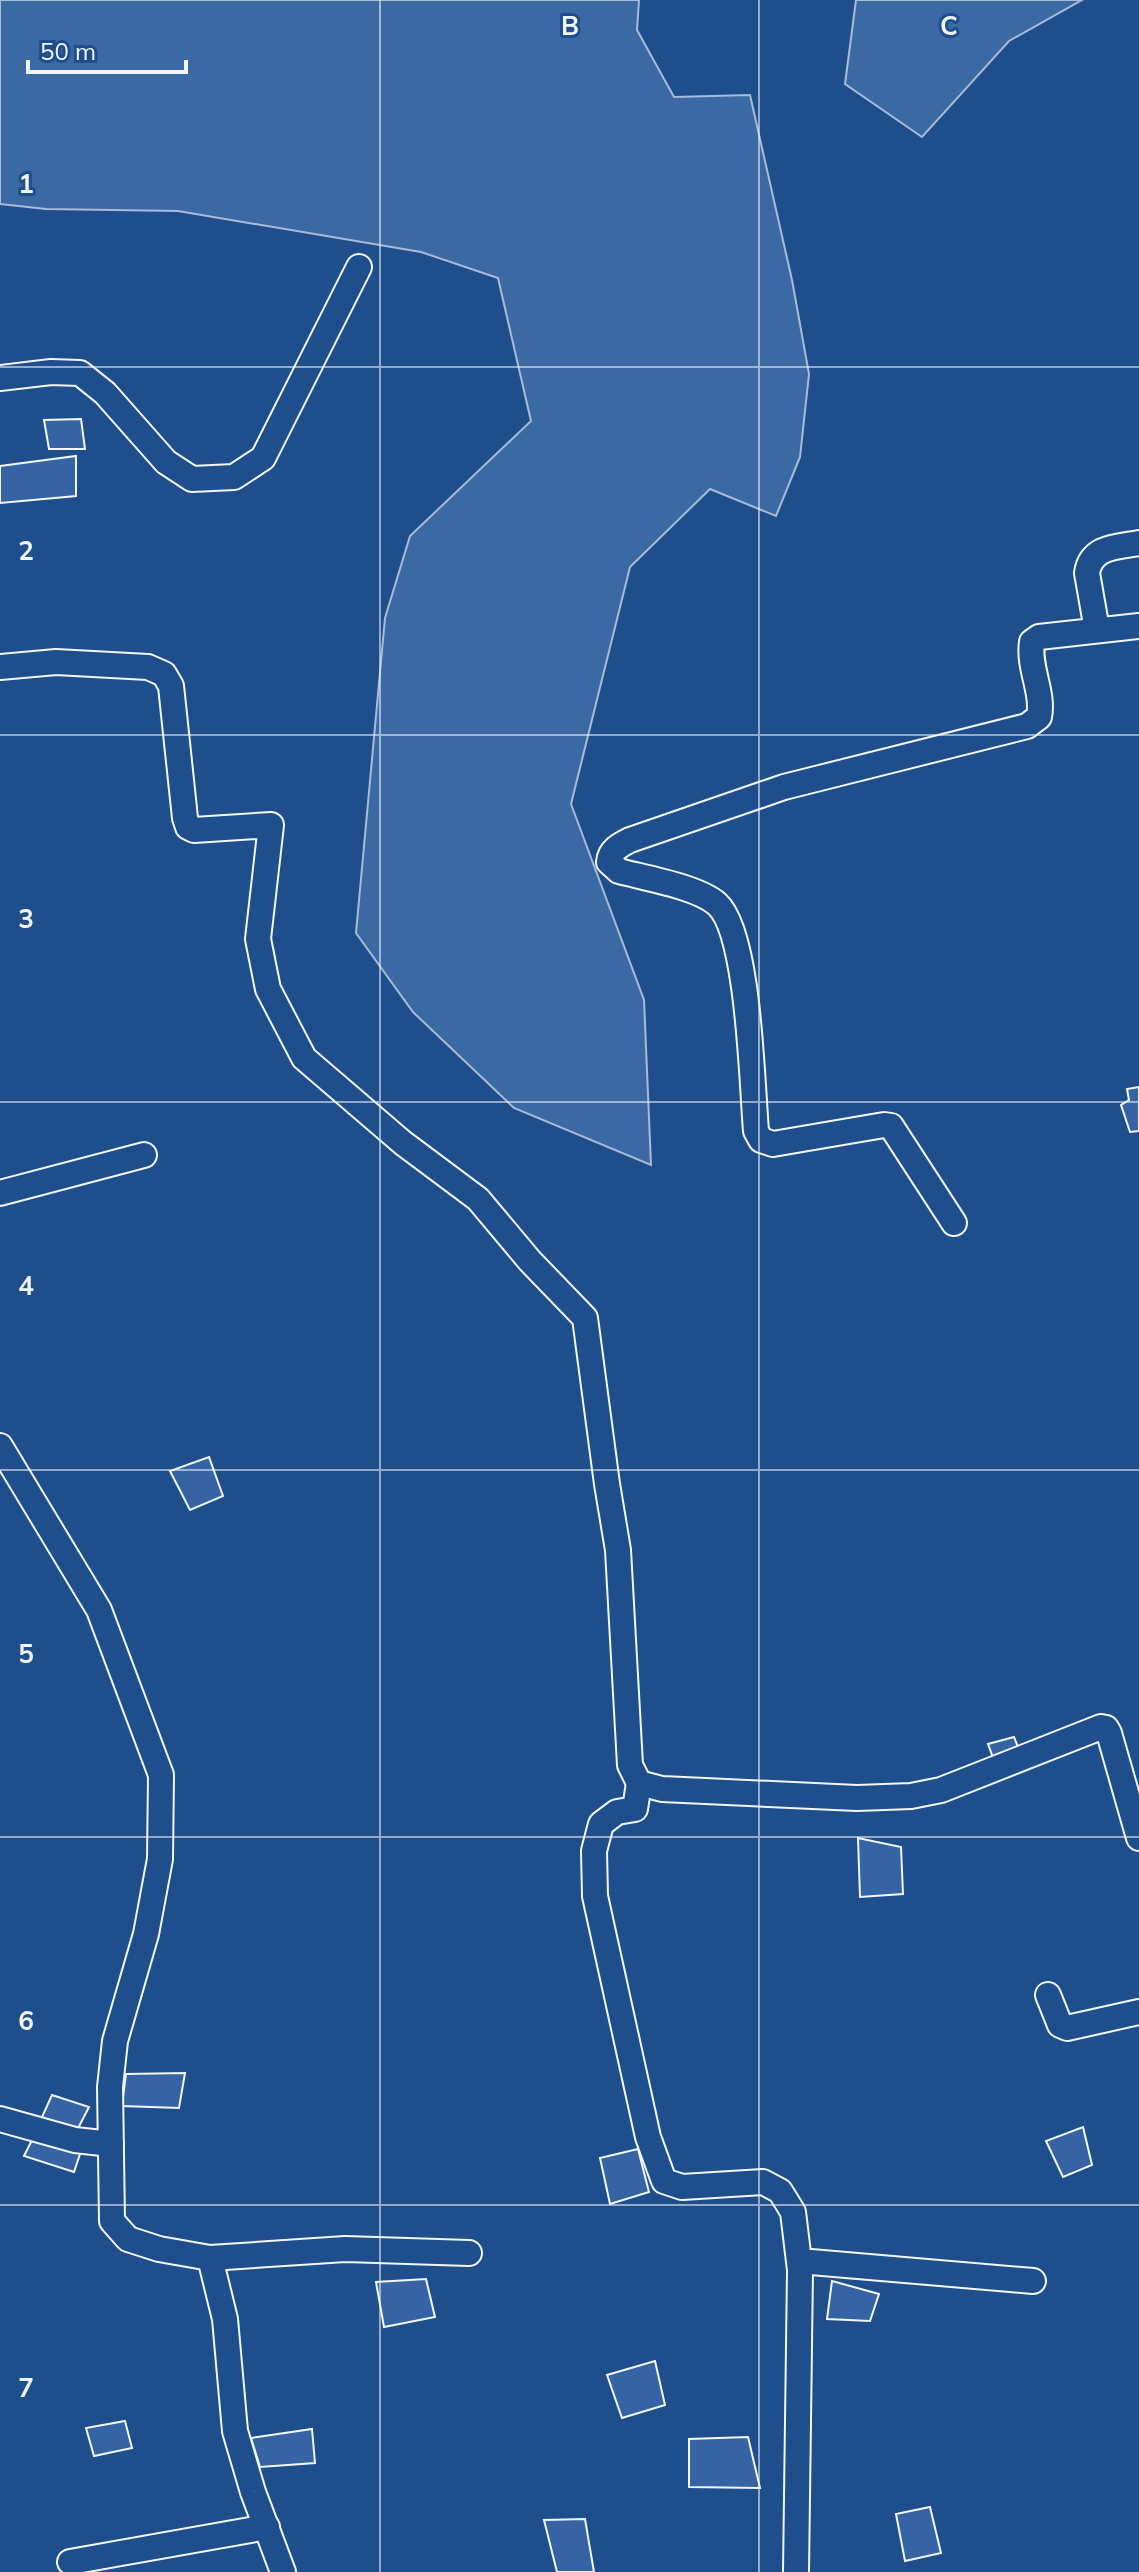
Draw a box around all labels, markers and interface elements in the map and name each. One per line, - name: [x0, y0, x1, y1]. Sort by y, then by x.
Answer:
- text: B: [561, 9, 579, 42]
- text: C: [940, 9, 958, 42]
- scale bar: [28, 24, 186, 74]
- text: 50 m: [40, 36, 96, 66]
- text: 1: [18, 167, 34, 200]
- text: 2: [18, 534, 34, 567]
- text: 3: [18, 902, 34, 935]
- text: 4: [18, 1269, 34, 1302]
- text: 5: [18, 1637, 34, 1670]
- text: 6: [18, 2004, 34, 2037]
- text: 7: [18, 2371, 34, 2404]

